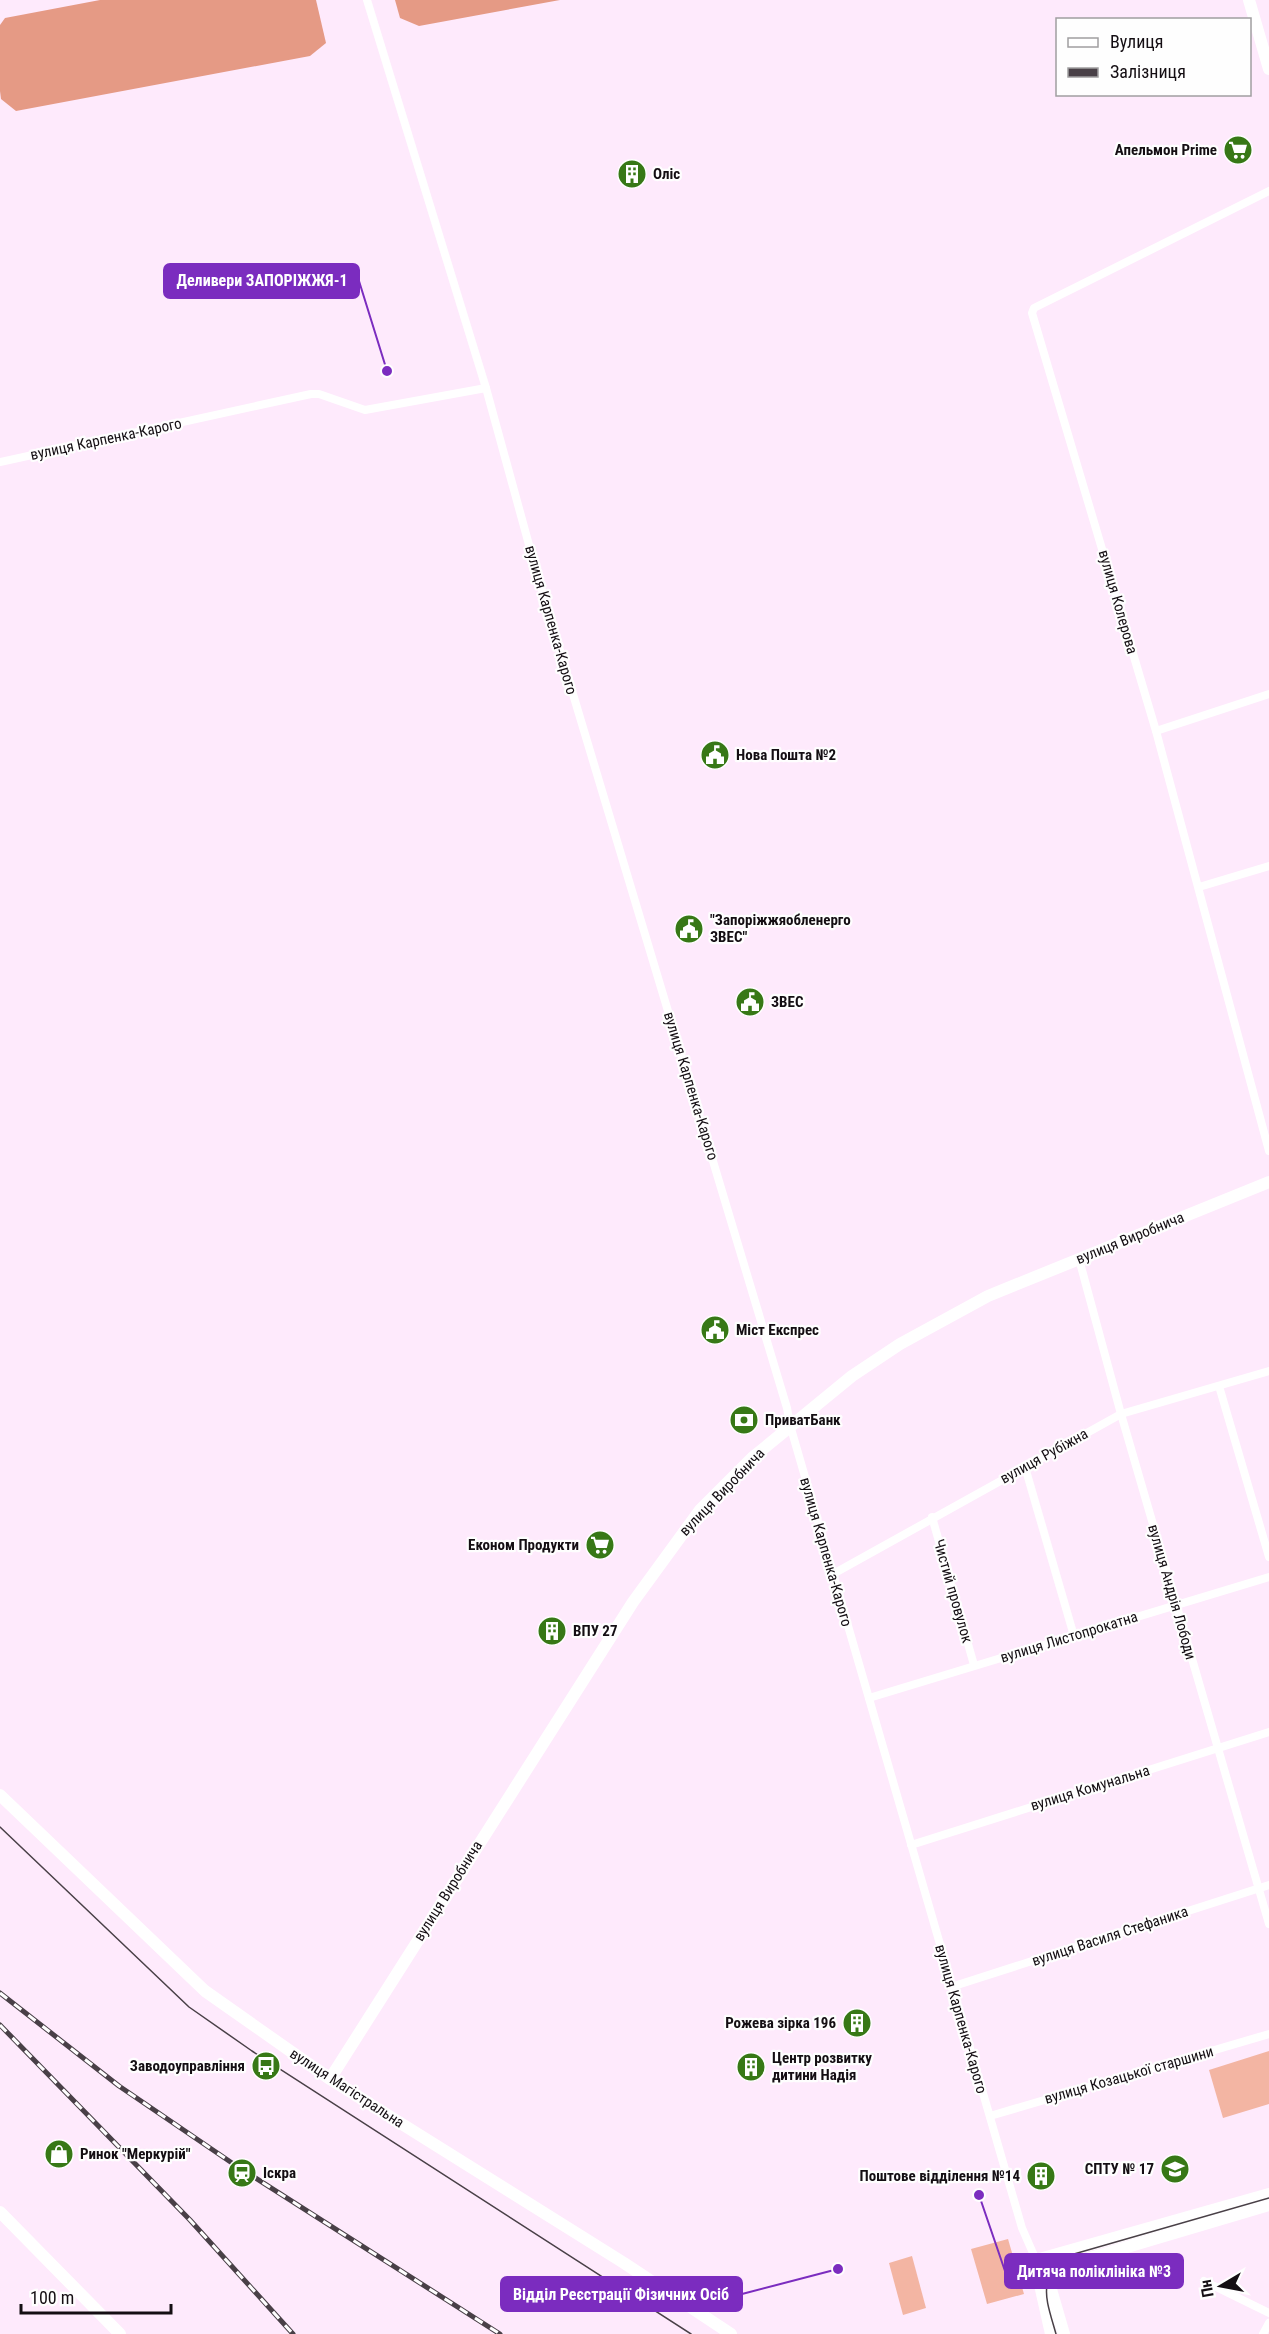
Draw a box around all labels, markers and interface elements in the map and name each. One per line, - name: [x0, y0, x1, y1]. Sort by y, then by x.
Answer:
- legend: [1056, 18, 1251, 96]
- text: Вулиця: [1110, 31, 1164, 52]
- text: Залізниця: [1110, 61, 1186, 82]
- supermarket icon: Апельмон Prime: [1222, 134, 1254, 166]
- place label: Апельмон Prime: [1115, 141, 1217, 159]
- building icon: Оліс: [616, 158, 648, 190]
- place label: Оліс: [653, 165, 680, 183]
- callout: Деливери ЗАПОРІЖЖЯ-1: [164, 264, 359, 298]
- text: Деливери ЗАПОРІЖЖЯ-1: [176, 271, 348, 290]
- street label: вулиця Карпенка-Карого: [29, 414, 183, 464]
- street label: вулиця Карпенка-Карого: [521, 543, 581, 697]
- street label: вулиця Колерова: [1095, 548, 1141, 656]
- public building icon: Нова Пошта №2: [699, 739, 731, 771]
- place label: Нова Пошта №2: [736, 746, 836, 764]
- place label: "Запоріжжяобленерго ЗВЕС": [710, 911, 851, 946]
- public building icon: "Запоріжжяобленерго ЗВЕС": [673, 913, 705, 945]
- public building icon: ЗВЕС: [734, 986, 766, 1018]
- place label: ЗВЕС: [771, 993, 804, 1011]
- street label: вулиця Карпенка-Карого: [660, 1010, 722, 1162]
- street label: вулиця Виробнича: [1073, 1208, 1187, 1268]
- public building icon: Мiст Експрес: [699, 1314, 731, 1346]
- place label: Мiст Експрес: [736, 1321, 819, 1339]
- bank icon: ПриватБанк: [728, 1404, 760, 1436]
- place label: ПриватБанк: [765, 1411, 841, 1429]
- street label: вулиця Рубіжна: [997, 1424, 1091, 1488]
- street label: вулиця Виробнича: [676, 1444, 768, 1540]
- street label: вулиця Карпенка-Карого: [796, 1475, 856, 1629]
- street label: вулиця Андрія Лободи: [1144, 1522, 1200, 1662]
- supermarket icon: Економ Продукти: [584, 1529, 616, 1561]
- place label: Економ Продукти: [468, 1536, 579, 1554]
- street label: Чистий провулок: [930, 1537, 976, 1645]
- street label: вулиця Листопрокатна: [998, 1608, 1140, 1666]
- building icon: ВПУ 27: [536, 1615, 568, 1647]
- place label: ВПУ 27: [573, 1622, 618, 1640]
- street label: вулиця Комунальна: [1028, 1761, 1152, 1815]
- street label: вулиця Виробнича: [410, 1838, 486, 1944]
- street label: вулиця Василя Стефаника: [1030, 1902, 1190, 1970]
- street label: вулиця Карпенка-Карого: [931, 1942, 991, 2096]
- building icon: Рожева зірка 196: [841, 2007, 873, 2039]
- place label: Рожева зірка 196: [725, 2014, 836, 2032]
- street label: вулиця Козацької старшини: [1042, 2042, 1216, 2108]
- street label: вулиця Магістральна: [287, 2044, 407, 2132]
- place label: Центр розвитку дитини Надія: [772, 2049, 872, 2084]
- bus stop icon: Заводоуправління: [250, 2050, 282, 2082]
- building icon: Центр розвитку дитини Надія: [735, 2051, 767, 2083]
- place label: Заводоуправління: [130, 2057, 245, 2075]
- shop icon: Ринок "Меркурій": [43, 2138, 75, 2170]
- place label: Ринок "Меркурій": [80, 2145, 191, 2163]
- school or university icon: СПТУ № 17: [1159, 2153, 1191, 2185]
- station icon: Іскра: [226, 2157, 258, 2189]
- building icon: Поштове відділення №14: [1025, 2160, 1057, 2192]
- place label: СПТУ № 17: [1085, 2160, 1154, 2178]
- place label: Іскра: [263, 2164, 296, 2182]
- place label: Поштове відділення №14: [859, 2167, 1020, 2185]
- callout: Дитяча поліклініка №3: [1005, 2254, 1183, 2288]
- north arrow: [1191, 2256, 1251, 2316]
- text: Дитяча поліклініка №3: [1017, 2262, 1171, 2281]
- scale bar: [21, 2277, 171, 2315]
- callout: Відділ Реєстрації Фізичних Осіб: [501, 2277, 742, 2311]
- text: Пн: [1196, 2278, 1218, 2299]
- text: Відділ Реєстрації Фізичних Осіб: [513, 2285, 729, 2304]
- text: 100 m: [30, 2287, 74, 2308]

